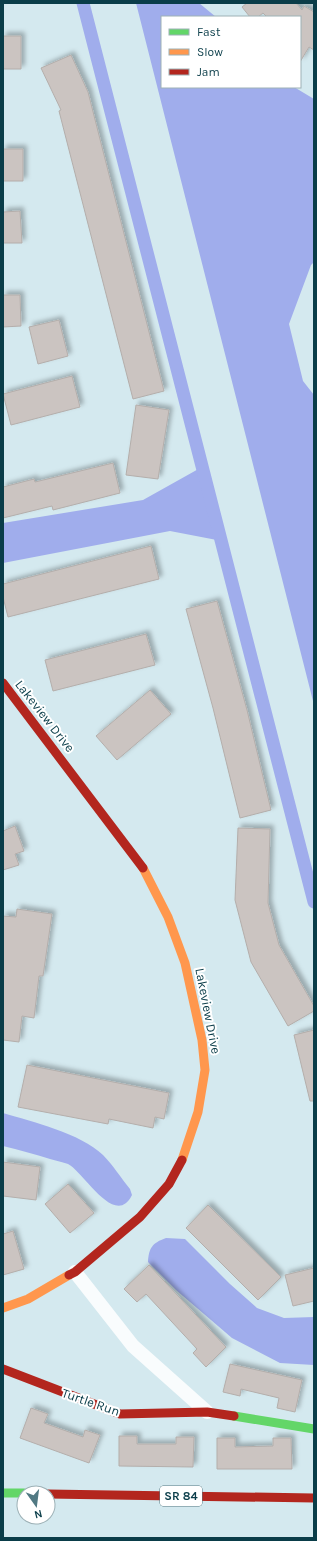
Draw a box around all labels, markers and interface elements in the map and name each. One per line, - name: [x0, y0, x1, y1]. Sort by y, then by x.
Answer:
- legend: [161, 16, 301, 88]
- text: Fast: [197, 25, 221, 39]
- text: Slow: [197, 45, 223, 59]
- text: Jam: [197, 65, 220, 79]
- street label: Lakeview Drive: [12, 677, 78, 755]
- street label: Lakeview Drive: [192, 967, 224, 1056]
- street label: Turtle Run: [60, 1385, 122, 1419]
- north arrow: [16, 1485, 56, 1525]
- road number: SR 84: [160, 1486, 202, 1506]
- text: N: [33, 1507, 44, 1521]

